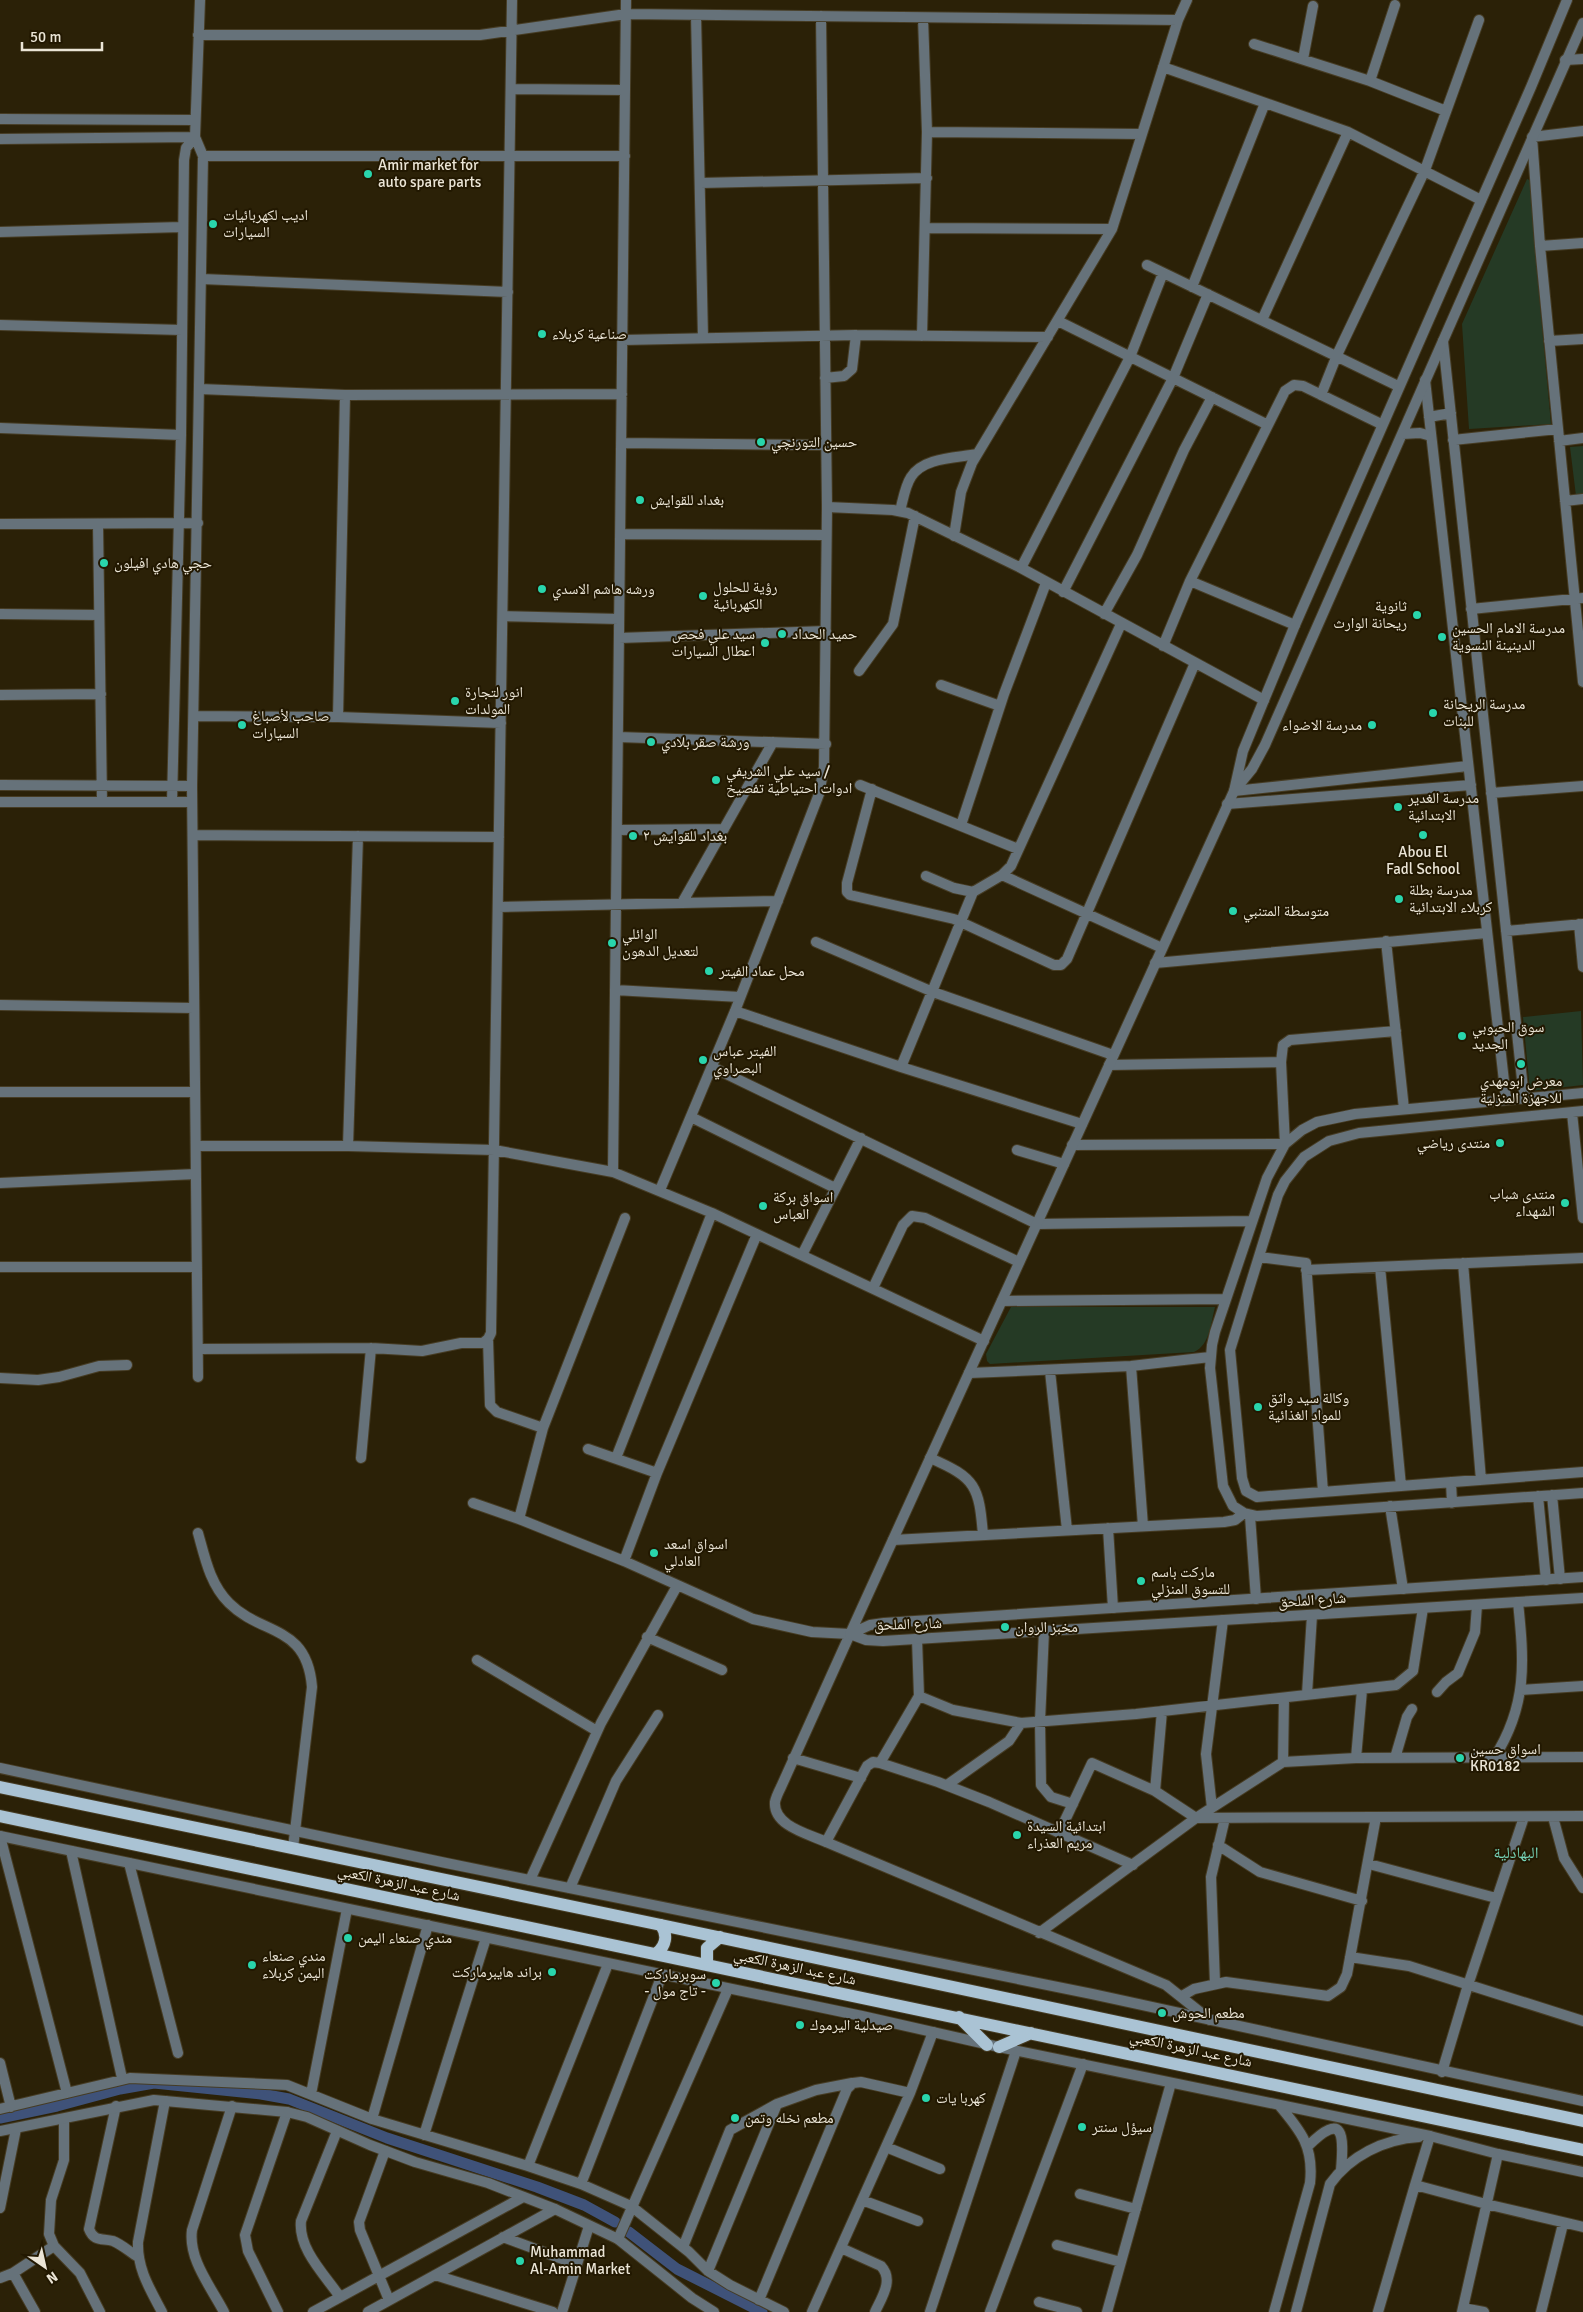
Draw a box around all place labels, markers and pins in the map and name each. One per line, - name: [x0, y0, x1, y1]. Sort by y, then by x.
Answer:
- place label: Amir market for auto spare parts: [378, 156, 482, 191]
- marker: Amir market for auto spare parts: [362, 168, 374, 180]
- place label: اديب لكهربائيات السيارات: [223, 206, 308, 241]
- marker: اديب لكهربائيات السيارات: [207, 218, 219, 230]
- place label: صناعية كربلاء: [552, 325, 627, 343]
- marker: صناعية كربلاء: [536, 328, 548, 340]
- place label: حسين التورنچي: [771, 433, 858, 454]
- marker: حسين التورنچي: [755, 436, 767, 448]
- place label: بغداد للقوايش: [650, 491, 724, 510]
- marker: بغداد للقوايش: [634, 494, 646, 506]
- place label: حجي هادي افيلون: [114, 554, 213, 575]
- marker: حجي هادي افيلون: [98, 557, 110, 569]
- place label: رؤية للحلول الكهربائية: [713, 578, 778, 613]
- place label: ورشه هاشم الاسدي: [552, 580, 655, 601]
- marker: ورشه هاشم الاسدي: [536, 583, 548, 595]
- marker: رؤية للحلول الكهربائية: [697, 590, 709, 602]
- place label: ثانوية ريحانة الوارث: [1333, 597, 1407, 632]
- marker: ثانوية ريحانة الوارث: [1411, 609, 1423, 621]
- place label: مدرسة الامام الحسين الدينينة النسوية: [1452, 619, 1565, 654]
- place label: سيد علي فحص اعطال السيارات: [672, 625, 755, 661]
- place label: حميد الحداد: [792, 625, 858, 643]
- marker: حميد الحداد: [776, 628, 788, 640]
- marker: مدرسة الامام الحسين الدينينة النسوية: [1436, 631, 1448, 643]
- marker: سيد علي فحص اعطال السيارات: [759, 637, 771, 649]
- place label: انور لتجارة المولدات: [465, 683, 523, 718]
- marker: انور لتجارة المولدات: [449, 695, 461, 707]
- place label: مدرسة الريحانة للبنات: [1443, 695, 1525, 730]
- place label: صاحب لأصباغ السيارات: [252, 707, 329, 742]
- marker: مدرسة الريحانة للبنات: [1427, 707, 1439, 719]
- place label: مدرسة الاضواء: [1282, 716, 1362, 734]
- marker: صاحب لأصباغ السيارات: [236, 719, 248, 731]
- marker: مدرسة الاضواء: [1366, 719, 1378, 731]
- place label: ورشة صقر بلادي: [661, 733, 749, 754]
- marker: ورشة صقر بلادي: [645, 736, 657, 748]
- place label: سيد علي الشريفي / ادوات احتياطية تفصيخ: [726, 762, 852, 798]
- marker: سيد علي الشريفي / ادوات احتياطية تفصيخ: [710, 774, 722, 786]
- place label: مدرسة الغدير الابتدائية: [1407, 789, 1479, 824]
- marker: مدرسة الغدير الابتدائية: [1392, 801, 1404, 813]
- place label: بغداد للقوايش ٢: [643, 827, 727, 846]
- marker: Abou El Fadl School: [1417, 829, 1429, 841]
- marker: بغداد للقوايش ٢: [627, 830, 639, 842]
- place label: Abou El Fadl School: [1386, 843, 1460, 878]
- place label: مدرسة بطلة كربلاء الابتدائية: [1409, 881, 1492, 916]
- marker: مدرسة بطلة كربلاء الابتدائية: [1393, 893, 1405, 905]
- place label: متوسطة المتنبي: [1243, 902, 1329, 923]
- marker: متوسطة المتنبي: [1227, 905, 1239, 917]
- place label: الوائلي لتعديل الدهون: [622, 925, 699, 961]
- marker: الوائلي لتعديل الدهون: [606, 937, 618, 949]
- place label: محل عماد الفيتر: [718, 962, 805, 981]
- marker: محل عماد الفيتر: [703, 965, 715, 977]
- place label: سوق الحبوبي الجديد: [1472, 1018, 1545, 1053]
- marker: سوق الحبوبي الجديد: [1456, 1030, 1468, 1042]
- place label: الفيتر عباس البصراوي: [713, 1042, 777, 1080]
- marker: الفيتر عباس البصراوي: [697, 1054, 709, 1066]
- marker: معرض ابومهدي للاجهزة المنزلية: [1515, 1058, 1527, 1070]
- place label: معرض ابومهدي للاجهزة المنزلية: [1480, 1072, 1562, 1107]
- place label: منتدى رياضي: [1417, 1134, 1490, 1155]
- marker: منتدى رياضي: [1494, 1137, 1506, 1149]
- place label: منتدى شباب الشهداء: [1489, 1185, 1555, 1220]
- place label: اسواق بركة العباس: [773, 1188, 833, 1224]
- marker: منتدى شباب الشهداء: [1559, 1197, 1571, 1209]
- marker: اسواق بركة العباس: [757, 1200, 769, 1212]
- place label: وكالة سيد واثق للمواد الغذائية: [1268, 1389, 1349, 1424]
- marker: وكالة سيد واثق للمواد الغذائية: [1252, 1401, 1264, 1413]
- place label: اسواق اسعد العادلي: [664, 1535, 728, 1573]
- marker: اسواق اسعد العادلي: [648, 1547, 660, 1559]
- place label: ماركت باسم للتسوق المنزلي: [1151, 1563, 1230, 1601]
- marker: ماركت باسم للتسوق المنزلي: [1135, 1575, 1147, 1587]
- place label: مخبز الروان: [1015, 1618, 1078, 1637]
- marker: مخبز الروان: [999, 1621, 1011, 1633]
- place label: اسواق حسين KR0182: [1470, 1740, 1541, 1775]
- marker: اسواق حسين KR0182: [1454, 1752, 1466, 1764]
- place label: ابتدائية السيدة مريم العذراء: [1027, 1817, 1106, 1853]
- marker: ابتدائية السيدة مريم العذراء: [1011, 1829, 1023, 1841]
- place label: مندي صنعاء اليمن: [358, 1929, 452, 1950]
- marker: مندي صنعاء اليمن: [342, 1932, 354, 1944]
- place label: مندي صنعاء اليمن كربلاء: [262, 1947, 326, 1983]
- marker: مندي صنعاء اليمن كربلاء: [246, 1959, 258, 1971]
- place label: براند هايبرماركت: [452, 1963, 542, 1981]
- place label: سوبرماركت - تاج مول -: [644, 1965, 706, 2001]
- marker: براند هايبرماركت: [546, 1966, 558, 1978]
- marker: سوبرماركت - تاج مول -: [710, 1977, 722, 1989]
- place label: مطعم الحوش: [1172, 2004, 1245, 2023]
- marker: مطعم الحوش: [1156, 2007, 1168, 2019]
- place label: صيدلية اليرموك: [810, 2016, 893, 2034]
- marker: صيدلية اليرموك: [794, 2019, 806, 2031]
- place label: كهربا يات: [936, 2089, 986, 2107]
- marker: كهربا يات: [920, 2092, 932, 2104]
- place label: مطعم نخله وتمن: [745, 2109, 834, 2128]
- marker: مطعم نخله وتمن: [729, 2112, 741, 2124]
- place label: سيؤل سنتر: [1091, 2118, 1152, 2137]
- marker: سيؤل سنتر: [1076, 2121, 1088, 2133]
- place label: Muhammad Al-Amin Market: [530, 2243, 630, 2278]
- marker: Muhammad Al-Amin Market: [514, 2255, 526, 2267]

